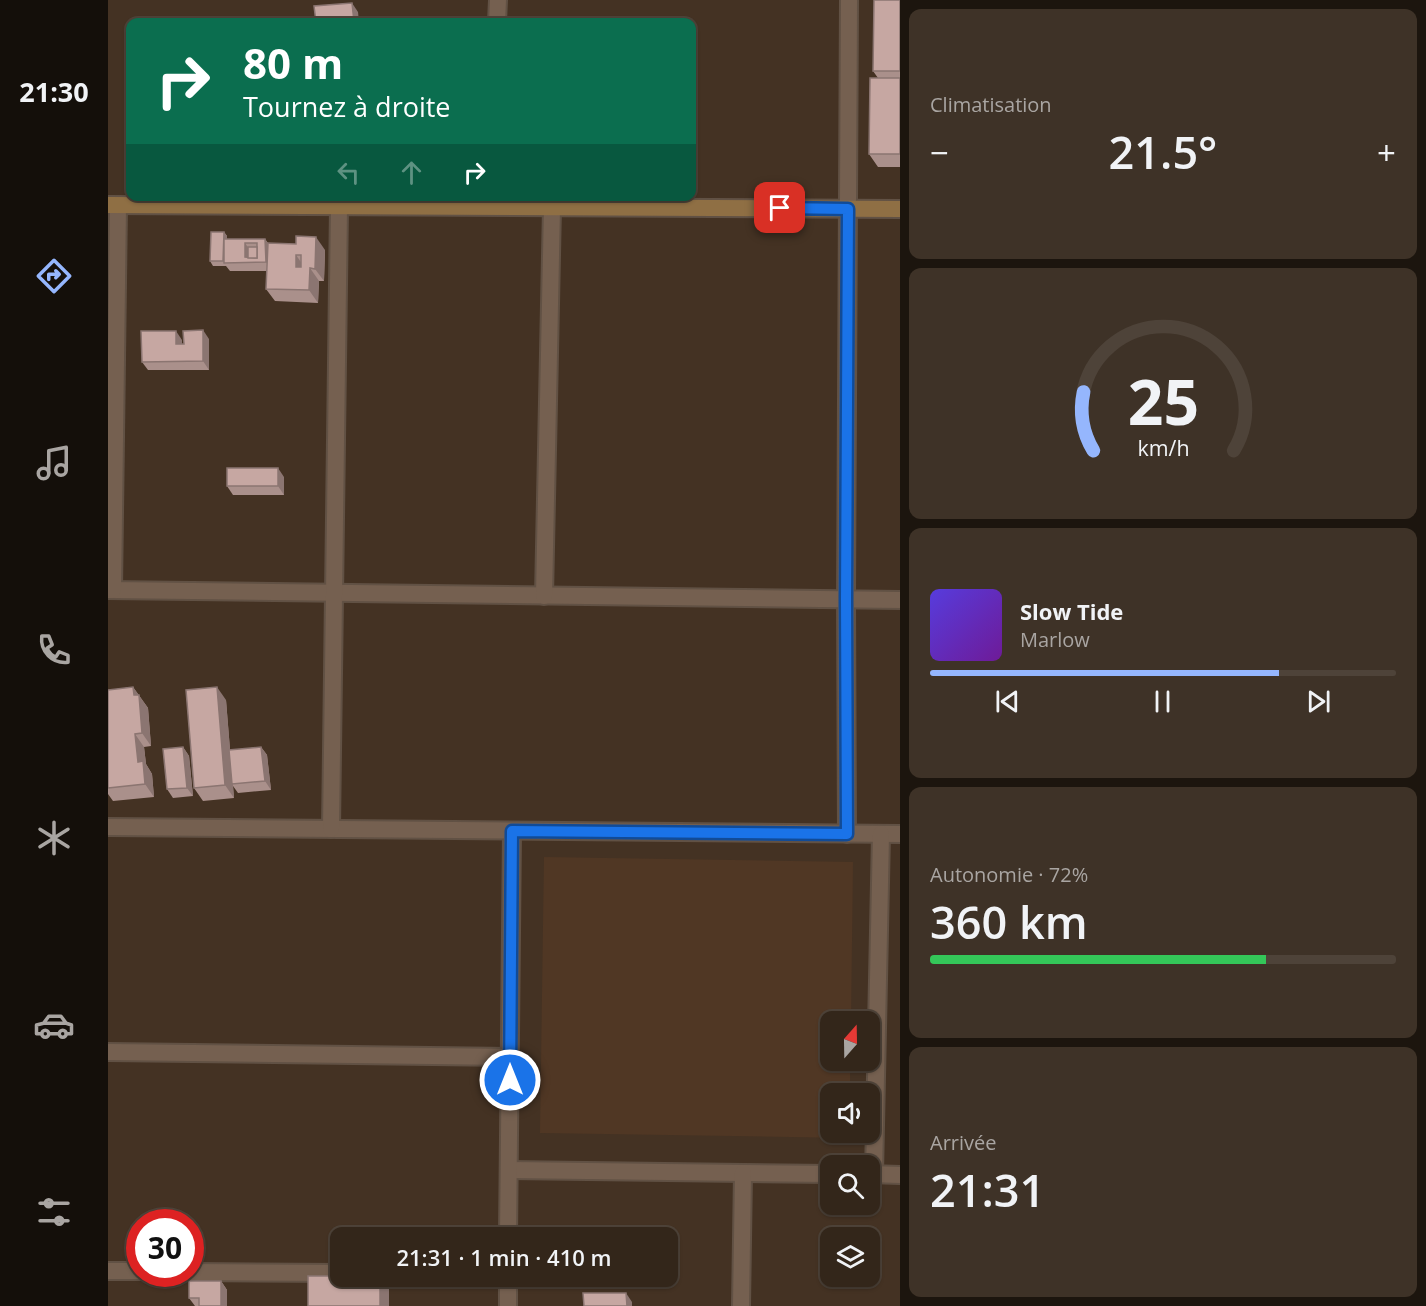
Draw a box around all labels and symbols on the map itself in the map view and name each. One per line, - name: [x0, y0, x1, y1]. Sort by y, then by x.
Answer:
- pin: [754, 182, 805, 233]
- north arrow: [820, 1011, 880, 1071]
- position arrow: [478, 1048, 542, 1112]
- speed limit sign: 30: [126, 1209, 204, 1287]

